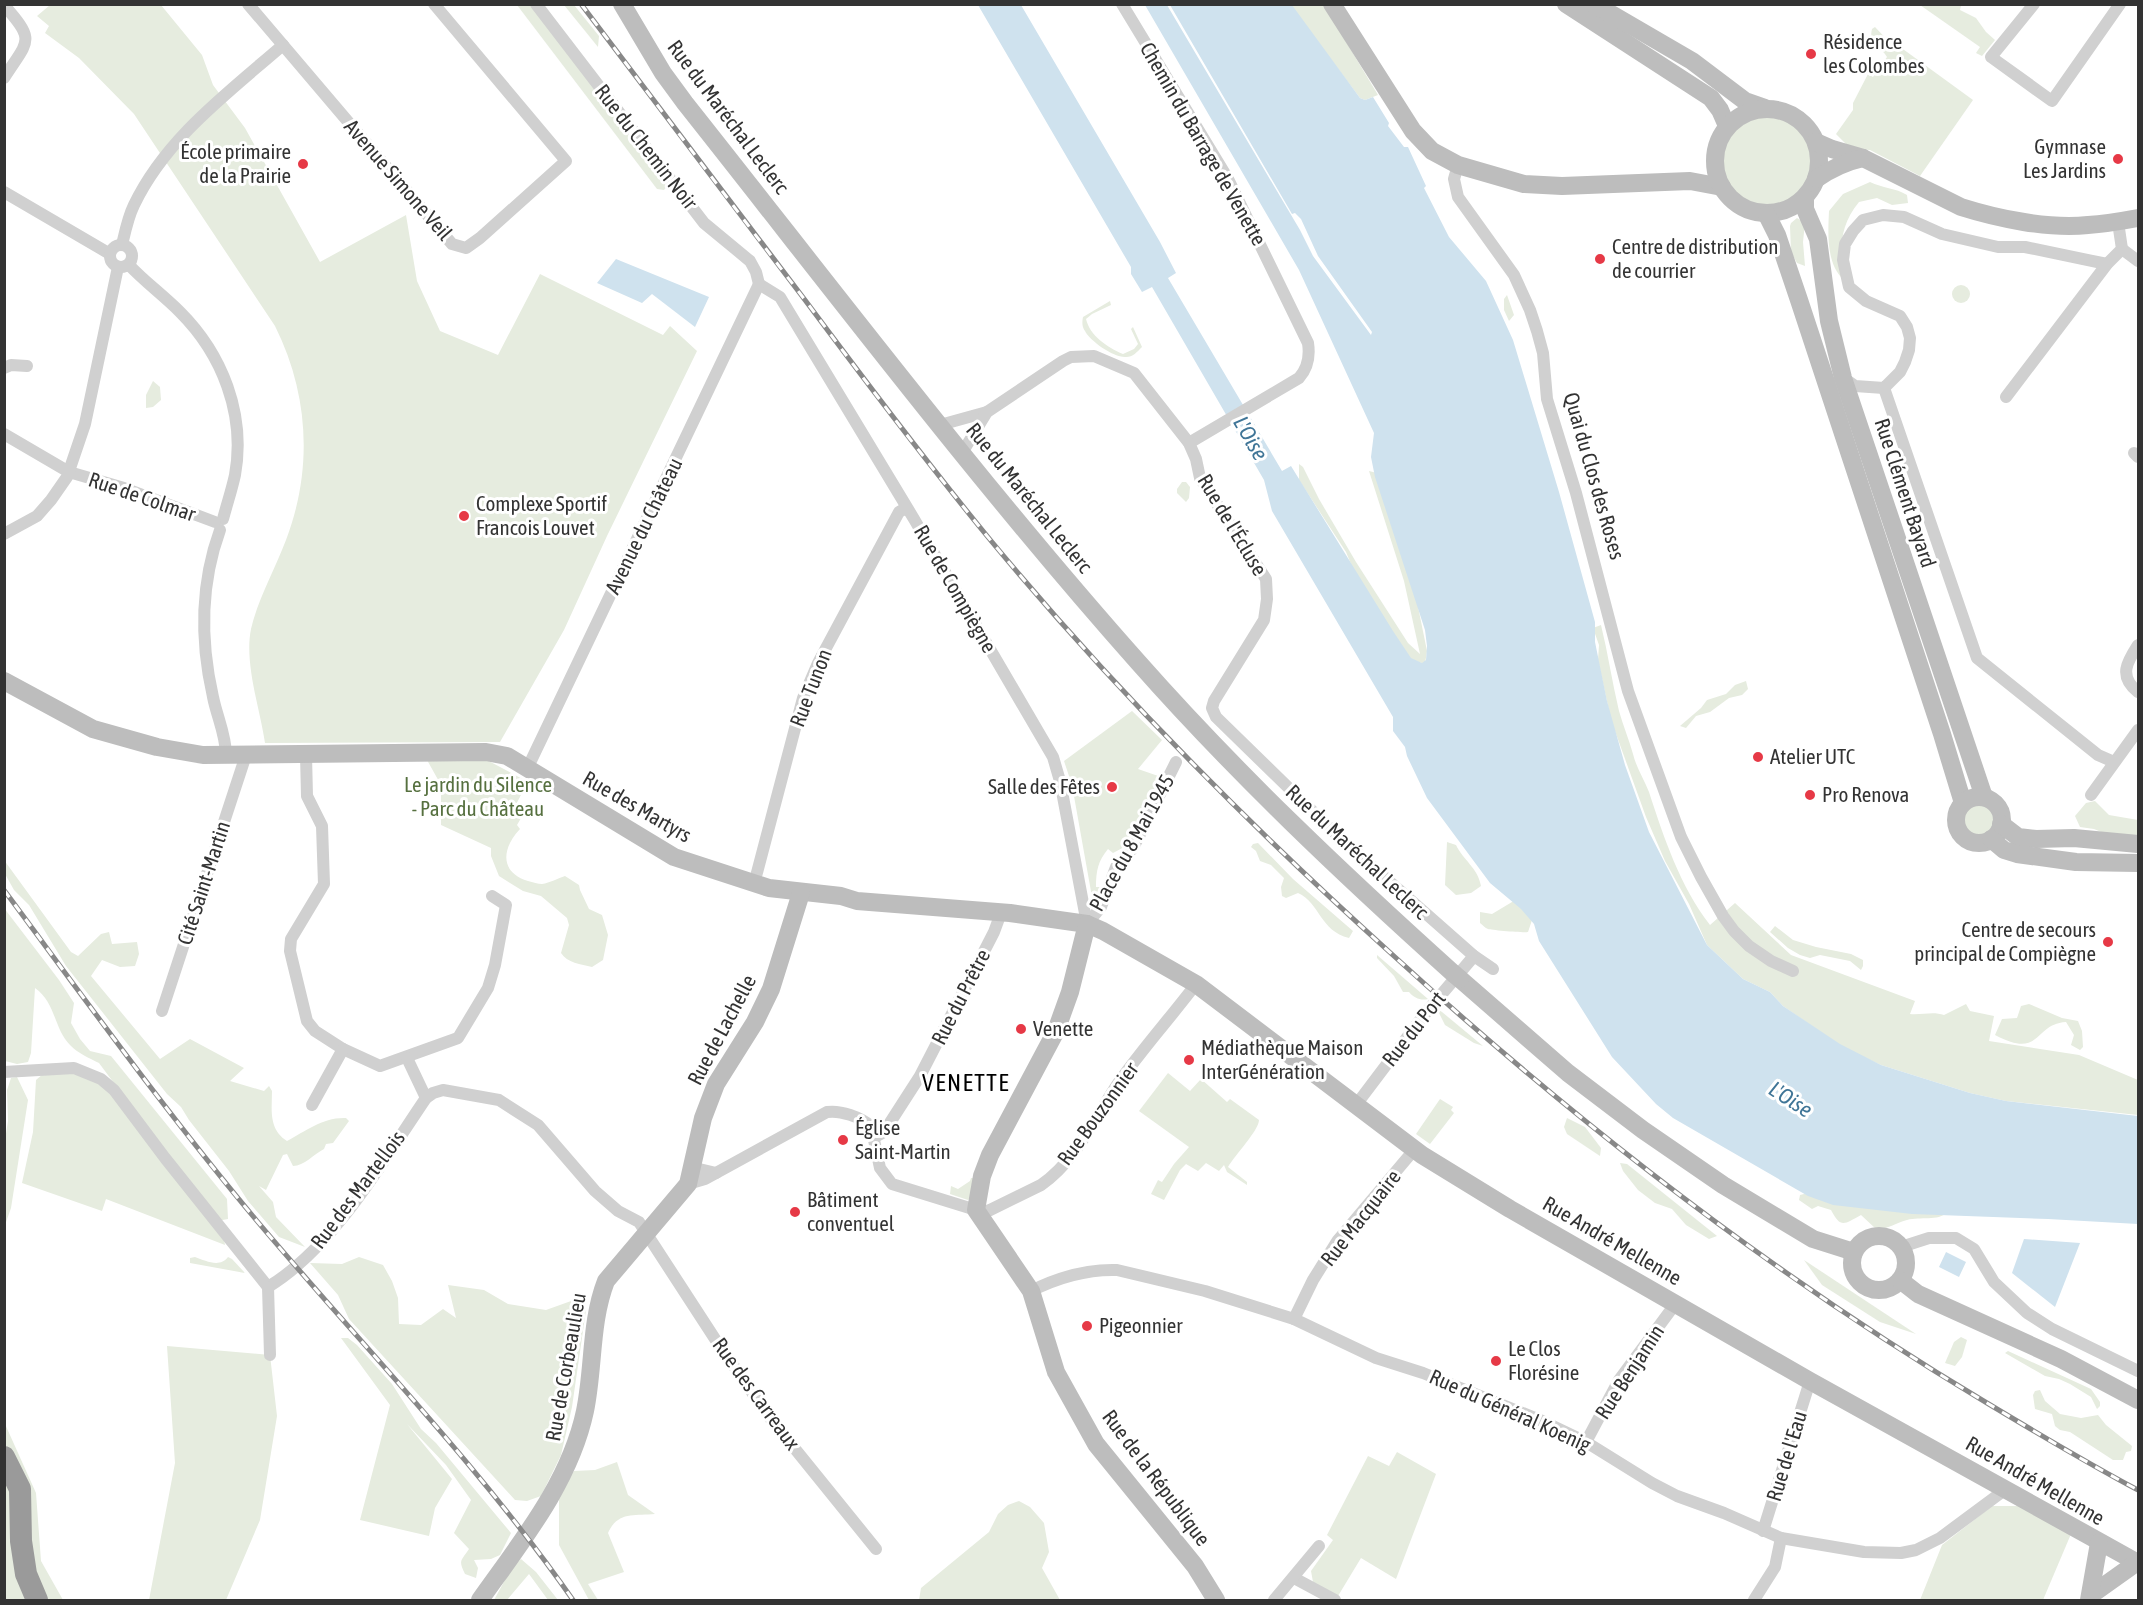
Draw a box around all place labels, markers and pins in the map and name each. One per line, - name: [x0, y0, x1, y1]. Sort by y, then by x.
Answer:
- place label: Résidence les Colombes: [1823, 29, 1925, 77]
- marker: Résidence les Colombes: [1804, 47, 1818, 61]
- place label: Gymnase Les Jardins: [2023, 134, 2106, 182]
- place label: École primaire de la Prairie: [180, 139, 291, 187]
- marker: Gymnase Les Jardins: [2111, 152, 2125, 166]
- marker: École primaire de la Prairie: [296, 157, 310, 171]
- place label: Centre de distribution de courrier: [1612, 234, 1779, 282]
- marker: Centre de distribution de courrier: [1593, 252, 1607, 266]
- place label: Complexe Sportif Francois Louvet: [476, 491, 607, 539]
- marker: Complexe Sportif Francois Louvet: [457, 509, 471, 523]
- place label: Atelier UTC: [1770, 744, 1856, 768]
- marker: Atelier UTC: [1751, 750, 1765, 764]
- place label: Salle des Fêtes: [988, 774, 1100, 798]
- marker: Salle des Fêtes: [1105, 780, 1119, 794]
- place label: Pro Renova: [1822, 782, 1909, 806]
- marker: Pro Renova: [1803, 788, 1817, 802]
- place label: Centre de secours principal de Compiègne: [1914, 917, 2096, 965]
- marker: Centre de secours principal de Compiègne: [2101, 935, 2115, 949]
- place label: Venette: [1033, 1016, 1093, 1040]
- marker: Venette: [1014, 1022, 1028, 1036]
- place label: Médiathèque Maison InterGénération: [1201, 1035, 1363, 1083]
- marker: Médiathèque Maison InterGénération: [1182, 1053, 1196, 1067]
- place label: Église Saint-Martin: [855, 1115, 951, 1163]
- marker: Église Saint-Martin: [836, 1133, 850, 1147]
- place label: Bâtiment conventuel: [807, 1187, 895, 1235]
- marker: Bâtiment conventuel: [788, 1205, 802, 1219]
- place label: Pigeonnier: [1099, 1313, 1183, 1337]
- marker: Pigeonnier: [1080, 1319, 1094, 1333]
- place label: Le Clos Florésine: [1508, 1336, 1579, 1384]
- marker: Le Clos Florésine: [1489, 1354, 1503, 1368]

